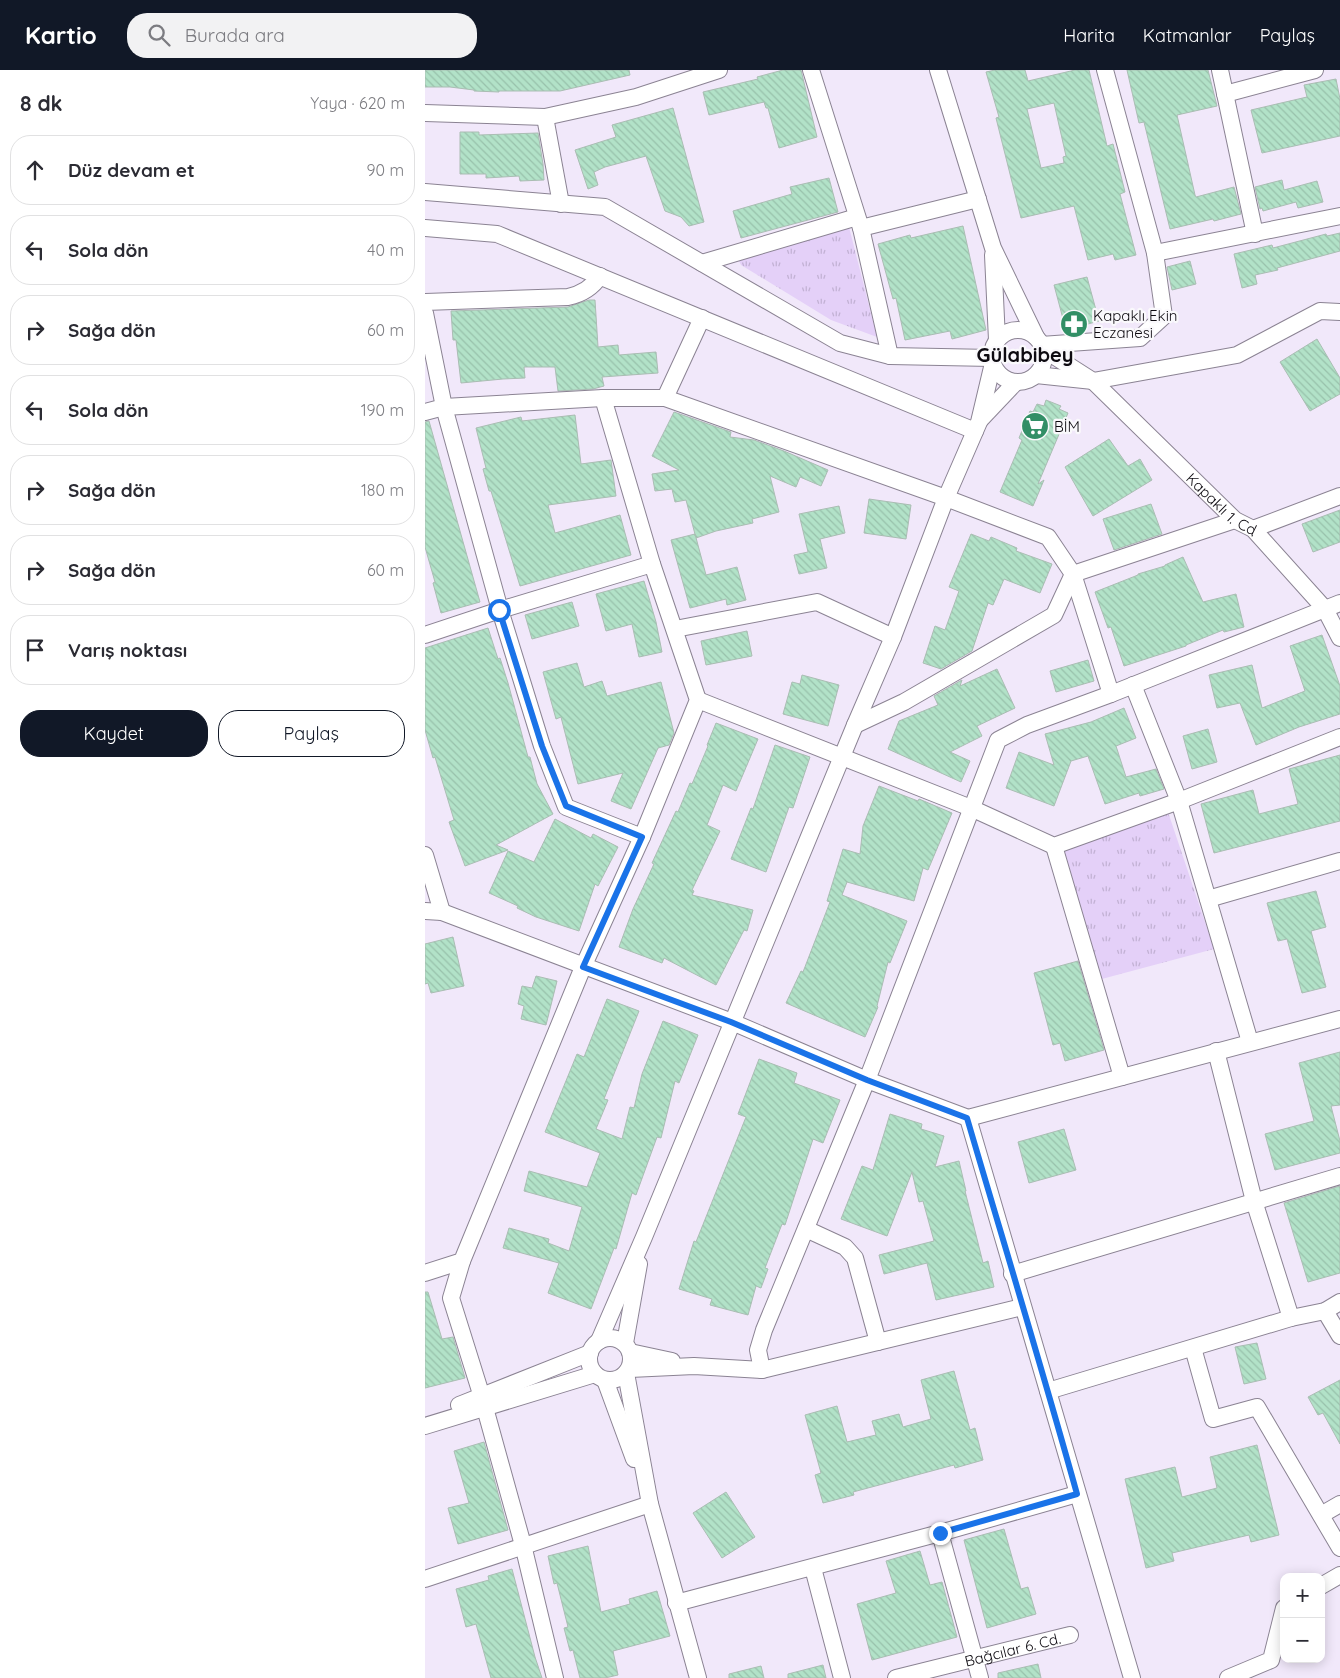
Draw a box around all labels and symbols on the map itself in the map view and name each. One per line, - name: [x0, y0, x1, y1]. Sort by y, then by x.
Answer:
- place label: Kapaklı Ekin Eczanesi: [1093, 306, 1178, 342]
- pharmacy icon: Kapaklı Ekin Eczanesi: [1059, 309, 1089, 339]
- district label: Gülabibey: [977, 342, 1073, 367]
- supermarket icon: BİM: [1020, 411, 1050, 441]
- place label: BİM: [1054, 417, 1080, 436]
- street label: Kapaklı 1. Cd.: [1183, 468, 1264, 540]
- route start: [488, 599, 511, 622]
- route end: [929, 1522, 952, 1545]
- street label: Bağcılar 6. Cd.: [963, 1628, 1062, 1670]

